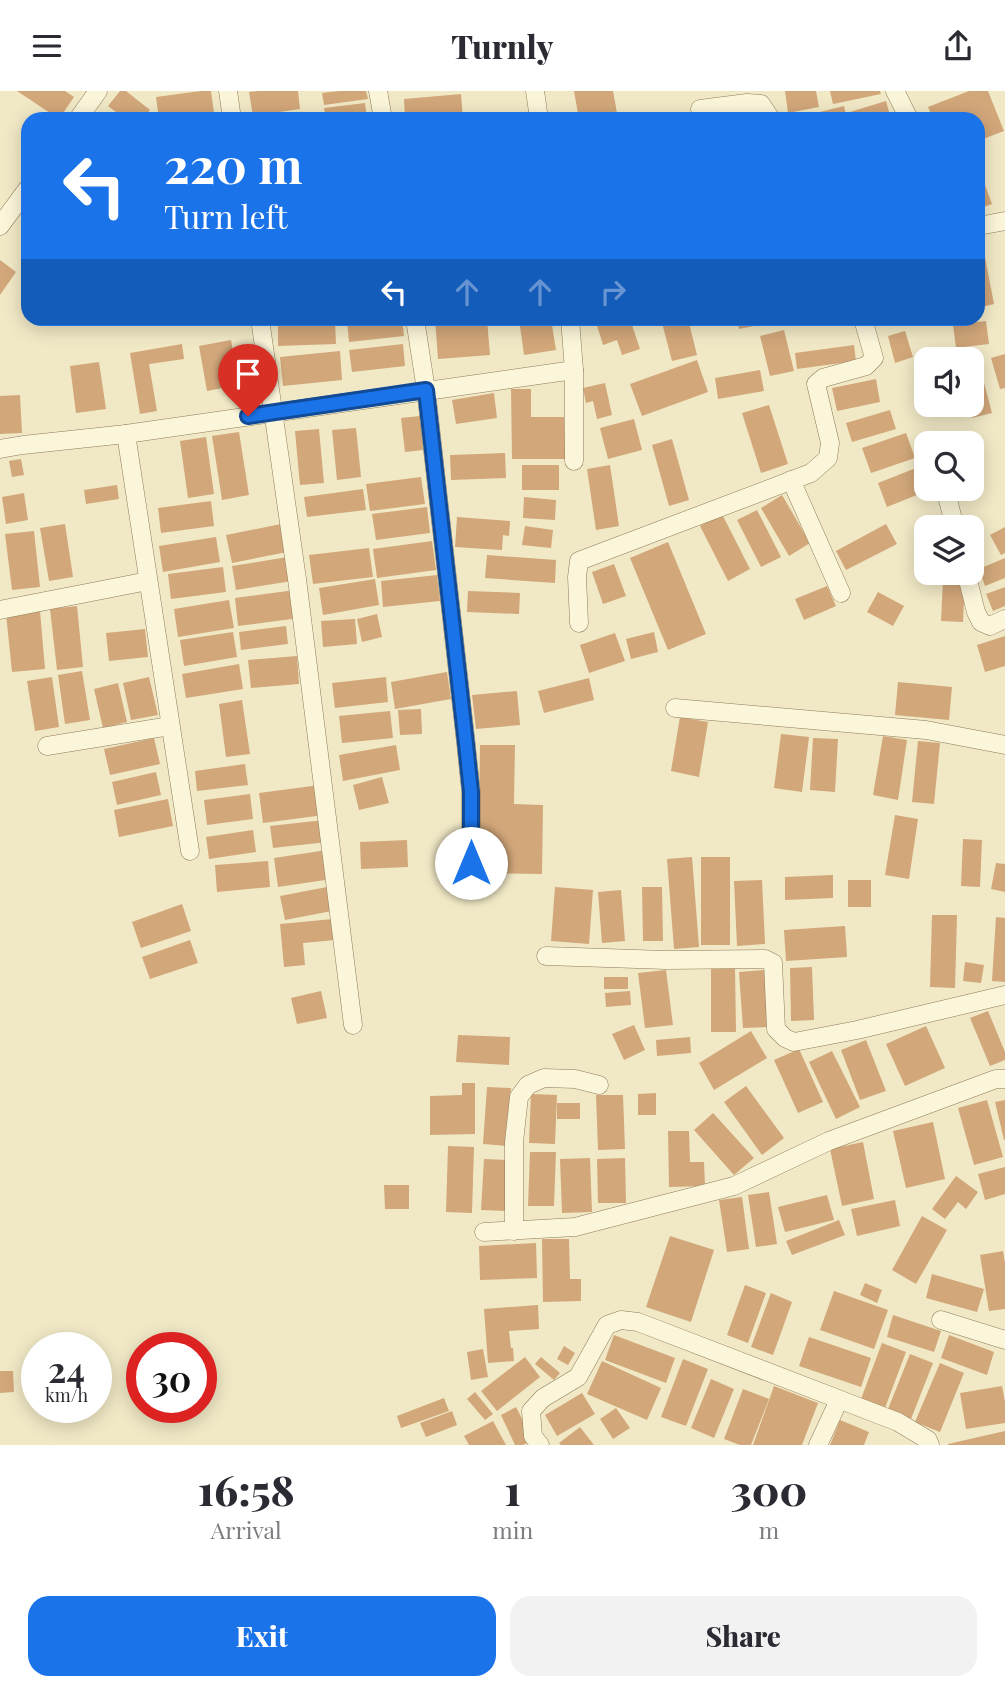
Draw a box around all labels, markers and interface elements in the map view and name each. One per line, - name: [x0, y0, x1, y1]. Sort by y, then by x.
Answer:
- text: Turnly: [451, 24, 554, 67]
- icon: menu: [28, 27, 66, 65]
- icon: share: [939, 27, 977, 65]
- text: 220 m: [164, 131, 303, 196]
- icon: left: [49, 140, 140, 231]
- text: Turn left: [164, 194, 288, 237]
- icon: left: [375, 273, 413, 311]
- icon: ahead: [448, 273, 486, 311]
- icon: ahead: [521, 273, 559, 311]
- icon: right: [594, 273, 632, 311]
- pin: [218, 344, 278, 416]
- map controls: [914, 347, 984, 585]
- button: sound: [914, 347, 984, 417]
- icon: arrive: [229, 355, 267, 393]
- button: search: [914, 431, 984, 501]
- button: layers: [914, 515, 984, 585]
- position arrow: [434, 826, 508, 900]
- speed limit sign: 30: [126, 1332, 217, 1423]
- text: 24: [48, 1345, 85, 1392]
- text: km/h: [45, 1383, 88, 1407]
- text: 16:58: [198, 1461, 295, 1517]
- text: 1: [505, 1461, 521, 1517]
- text: 300: [731, 1461, 807, 1517]
- text: Arrival: [211, 1514, 282, 1545]
- text: min: [492, 1514, 533, 1545]
- text: m: [759, 1514, 779, 1545]
- button: Exit: [28, 1596, 496, 1676]
- button: Share: [510, 1596, 977, 1676]

